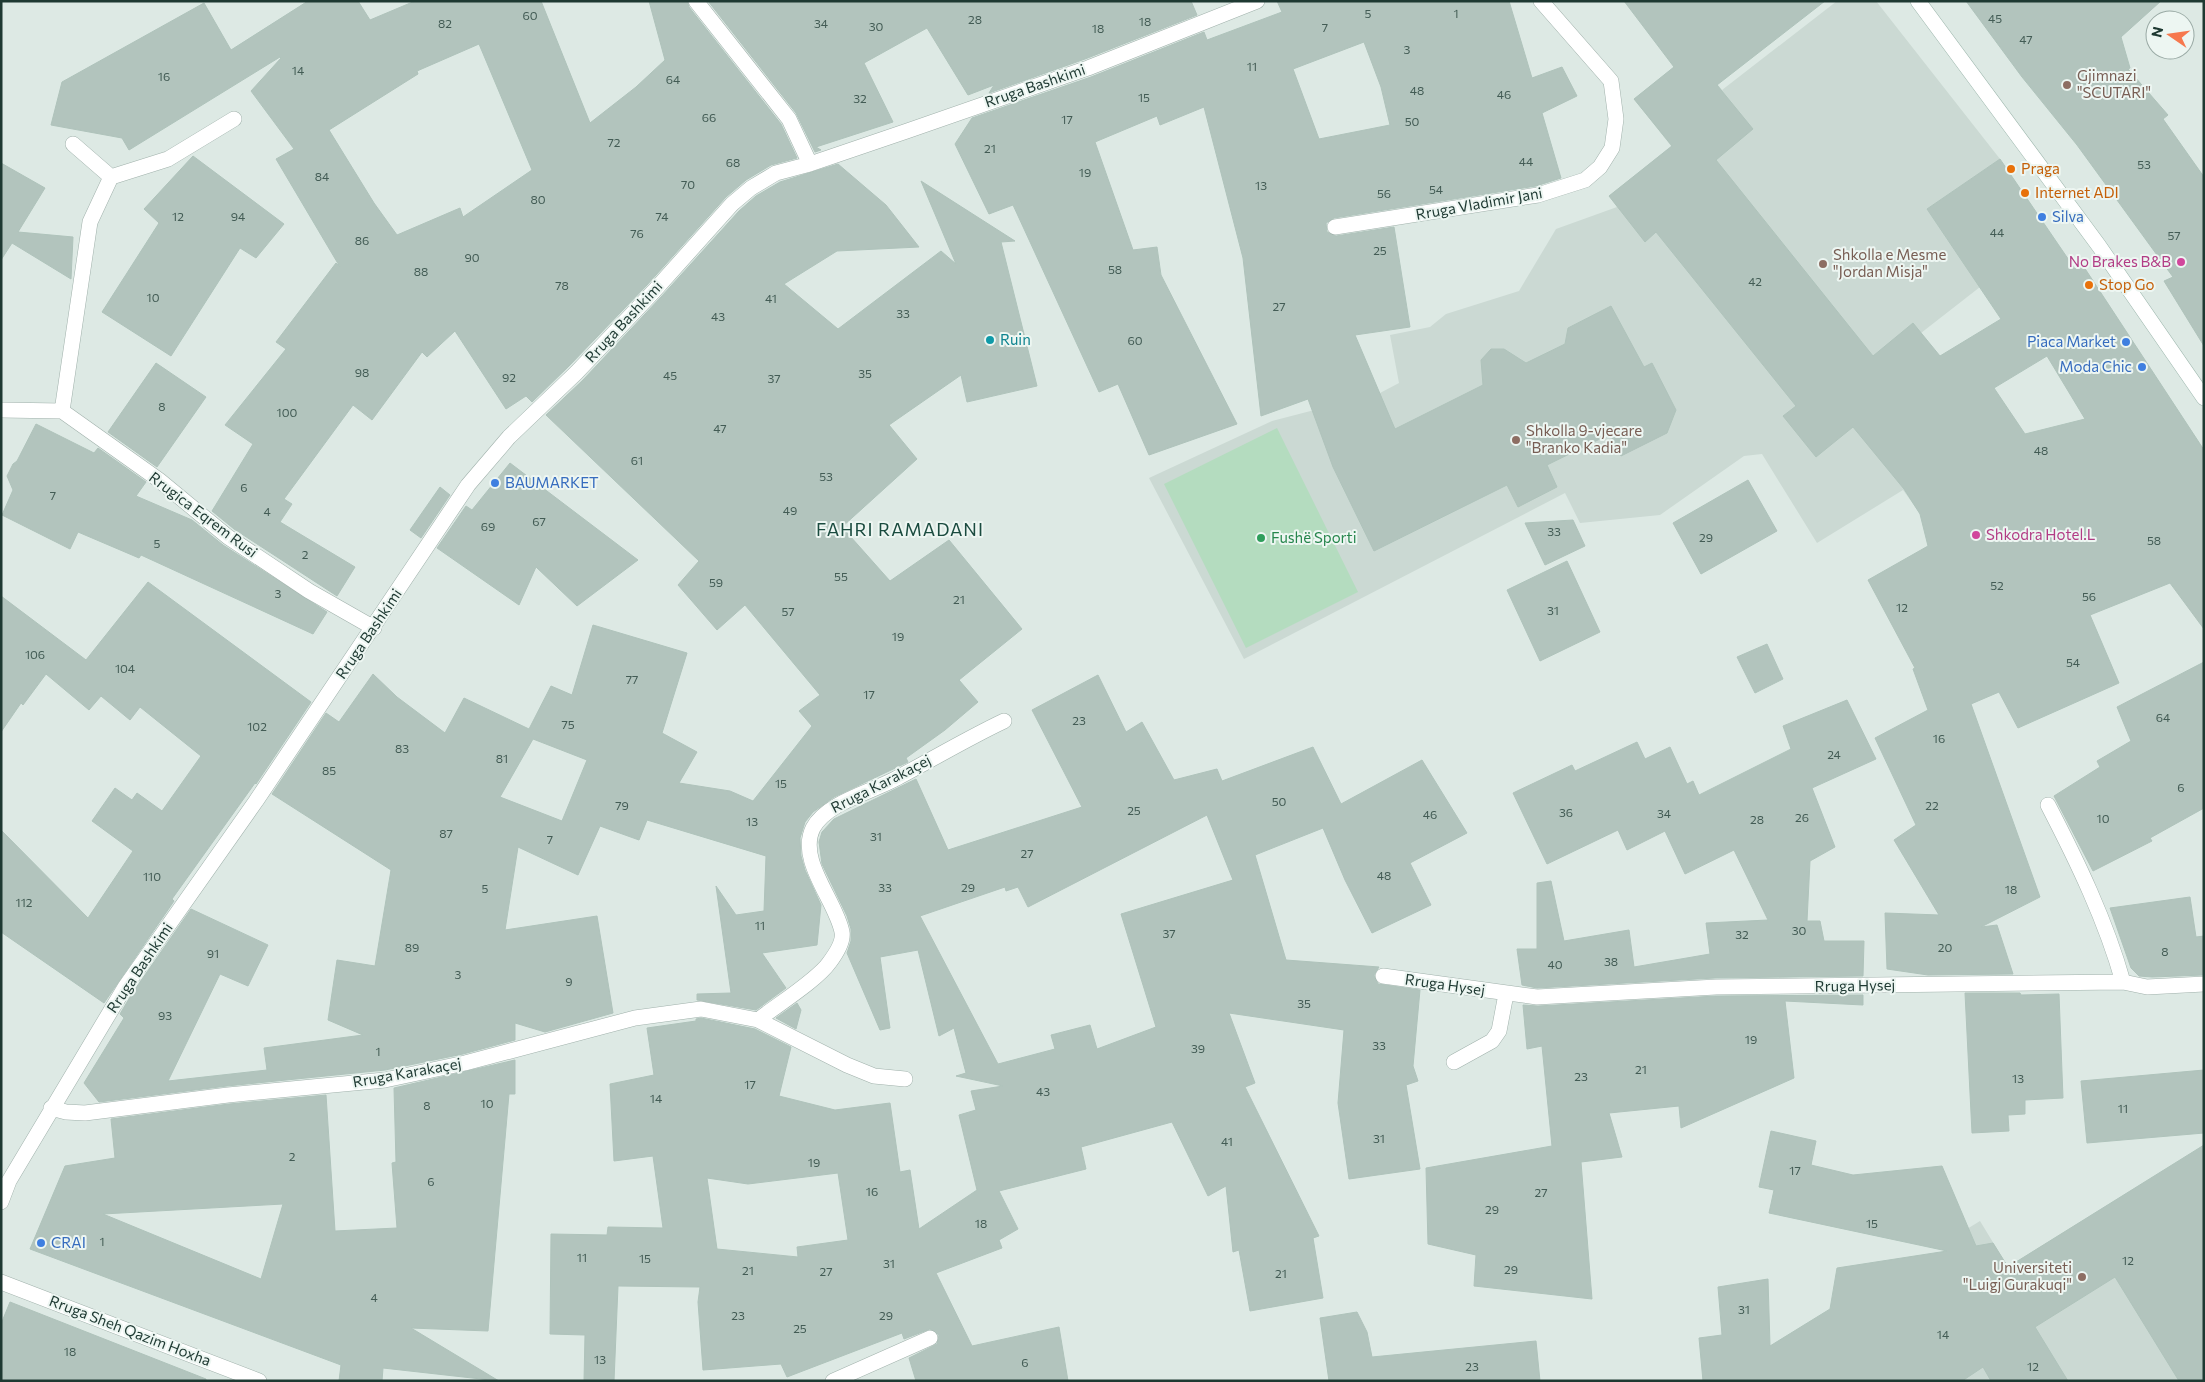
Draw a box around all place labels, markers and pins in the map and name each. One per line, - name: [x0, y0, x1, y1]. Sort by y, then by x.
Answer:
- place label: Gjimnazi "SCUTARI": [2077, 66, 2151, 101]
- marker: Gjimnazi "SCUTARI": [2061, 79, 2073, 91]
- place label: Praga: [2021, 159, 2060, 177]
- marker: Praga: [2005, 163, 2017, 175]
- place label: Internet ADI: [2035, 183, 2119, 201]
- marker: Internet ADI: [2019, 187, 2031, 199]
- place label: Silva: [2052, 207, 2084, 225]
- marker: Silva: [2036, 211, 2048, 223]
- place label: Shkolla e Mesme "Jordan Misja": [1833, 245, 1946, 280]
- place label: No Brakes B&B: [2069, 252, 2171, 270]
- marker: No Brakes B&B: [2175, 256, 2187, 268]
- marker: Shkolla e Mesme "Jordan Misja": [1817, 258, 1829, 270]
- place label: Stop Go: [2099, 275, 2154, 293]
- marker: Stop Go: [2083, 279, 2095, 291]
- place label: Ruin: [1000, 330, 1031, 348]
- place label: Piaca Market: [2027, 332, 2116, 350]
- marker: Ruin: [984, 334, 996, 346]
- marker: Piaca Market: [2120, 336, 2132, 348]
- place label: Moda Chic: [2059, 357, 2132, 375]
- marker: Moda Chic: [2136, 361, 2148, 373]
- place label: Shkolla 9-vjecare "Branko Kadia": [1526, 421, 1642, 456]
- marker: Shkolla 9-vjecare "Branko Kadia": [1510, 434, 1522, 446]
- place label: BAUMARKET: [505, 473, 599, 491]
- marker: BAUMARKET: [489, 477, 501, 489]
- place label: Shkodra Hotel.L: [1986, 525, 2096, 543]
- place label: Fushë Sporti: [1271, 528, 1357, 546]
- marker: Shkodra Hotel.L: [1970, 529, 1982, 541]
- marker: Fushë Sporti: [1255, 532, 1267, 544]
- place label: CRAI: [51, 1233, 86, 1251]
- marker: CRAI: [35, 1237, 47, 1249]
- place label: Universiteti "Luigj Gurakuqi": [1963, 1258, 2072, 1293]
- marker: Universiteti "Luigj Gurakuqi": [2076, 1271, 2088, 1283]

